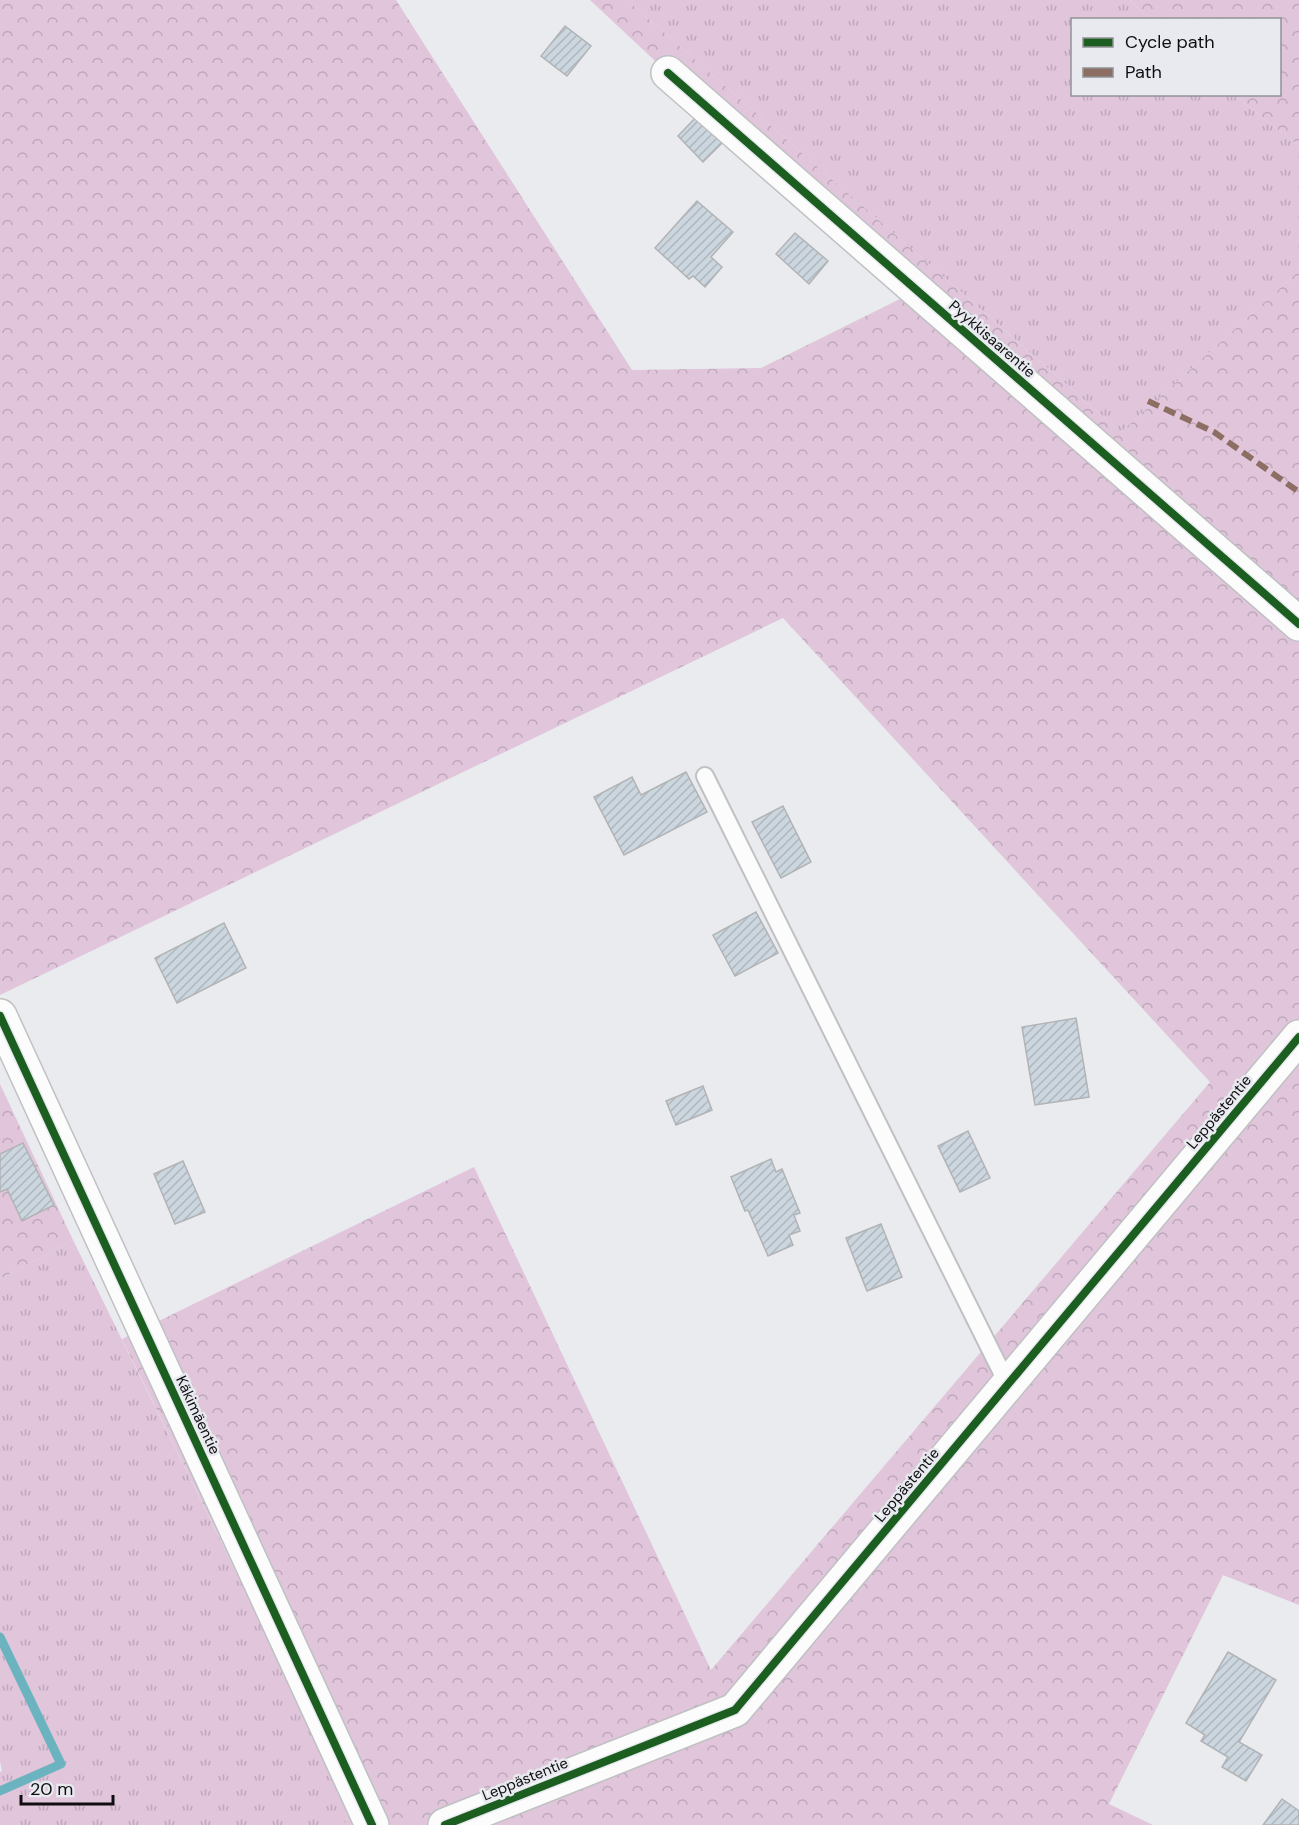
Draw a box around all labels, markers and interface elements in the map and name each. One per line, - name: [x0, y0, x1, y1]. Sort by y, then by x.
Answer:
- legend: [1071, 18, 1281, 96]
- text: Cycle path: [1125, 30, 1215, 54]
- text: Path: [1125, 60, 1162, 84]
- street label: Pyykkisaarentie: [945, 296, 1039, 382]
- street label: Leppästentie: [1182, 1071, 1256, 1153]
- street label: Käkimäentie: [171, 1373, 225, 1457]
- street label: Leppästentie: [870, 1444, 944, 1526]
- street label: Leppästentie: [479, 1753, 571, 1805]
- scale bar: [21, 1768, 112, 1806]
- text: 20 m: [30, 1777, 73, 1801]

